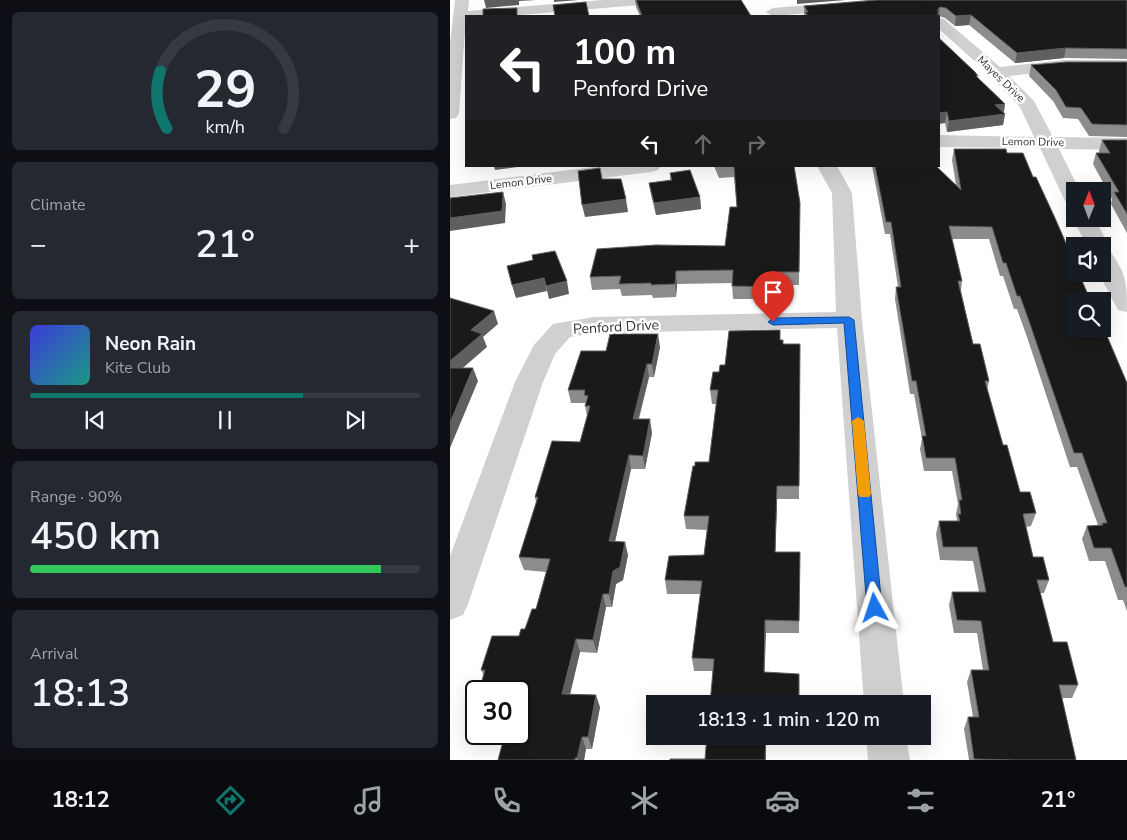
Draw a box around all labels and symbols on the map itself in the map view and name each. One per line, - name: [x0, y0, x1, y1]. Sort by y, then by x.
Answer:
- street label: Mayes Drive: [974, 52, 1028, 106]
- street label: Lemon Drive: [1002, 134, 1065, 150]
- street label: Lemon Drive: [489, 171, 553, 193]
- north arrow: [1066, 182, 1111, 228]
- pin: [752, 271, 794, 322]
- street label: Penford Drive: [573, 315, 659, 339]
- position arrow: [848, 581, 900, 633]
- speed limit sign: 30: [465, 680, 530, 745]

